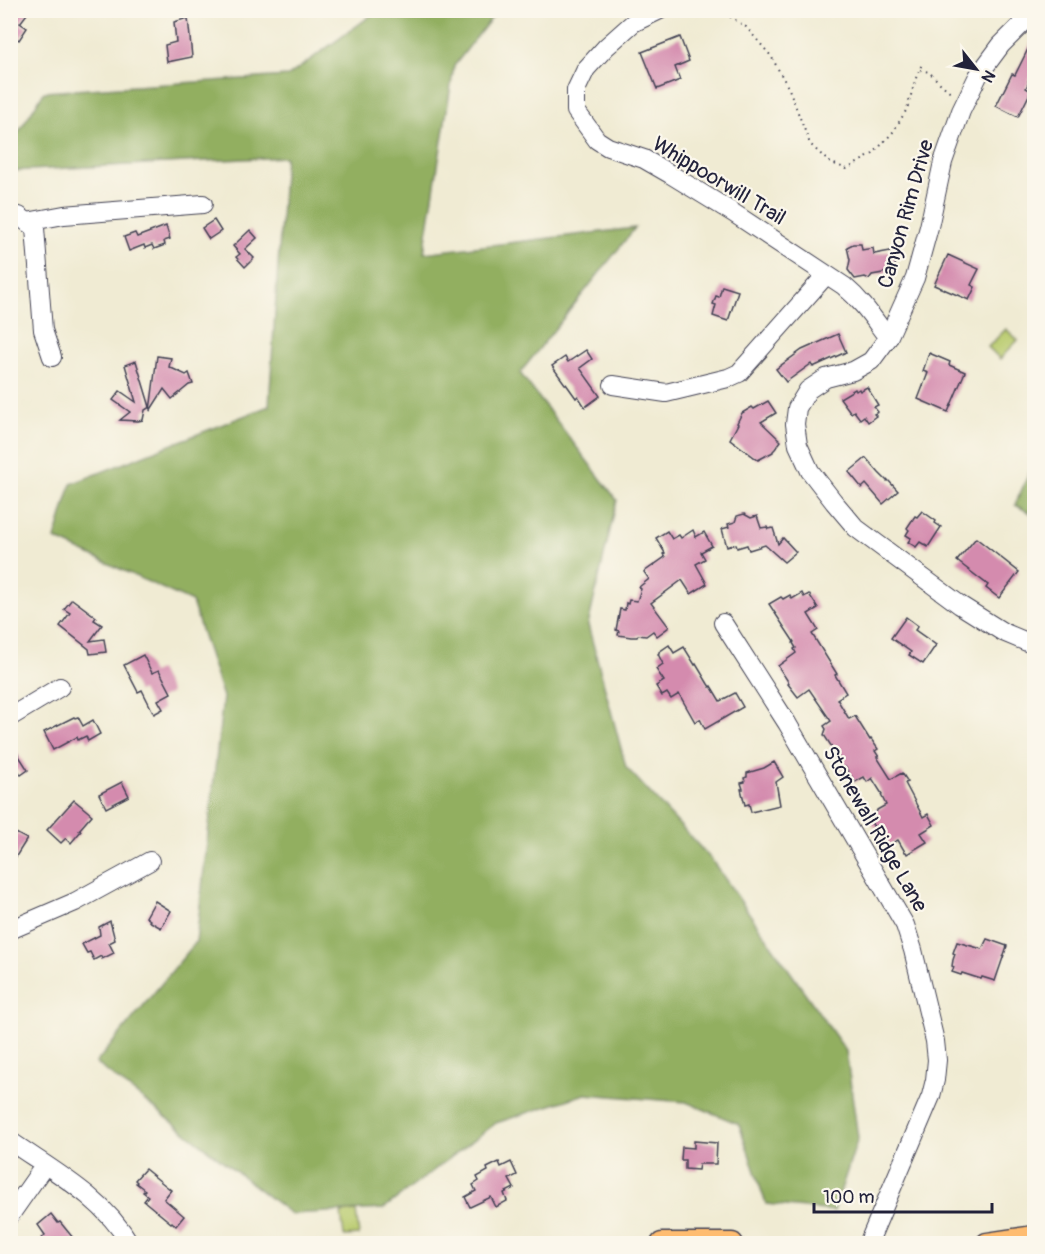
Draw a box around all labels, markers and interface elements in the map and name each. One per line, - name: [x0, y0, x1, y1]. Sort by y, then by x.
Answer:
- north arrow: [946, 39, 1006, 99]
- text: N: [977, 66, 999, 86]
- street label: Whippoorwill Trail: [647, 131, 791, 231]
- street label: Canyon Rim Drive: [872, 136, 940, 291]
- street label: Stonewall Ridge Lane: [816, 741, 934, 917]
- scale bar: [814, 1176, 992, 1214]
- text: 100 m: [823, 1186, 875, 1209]

